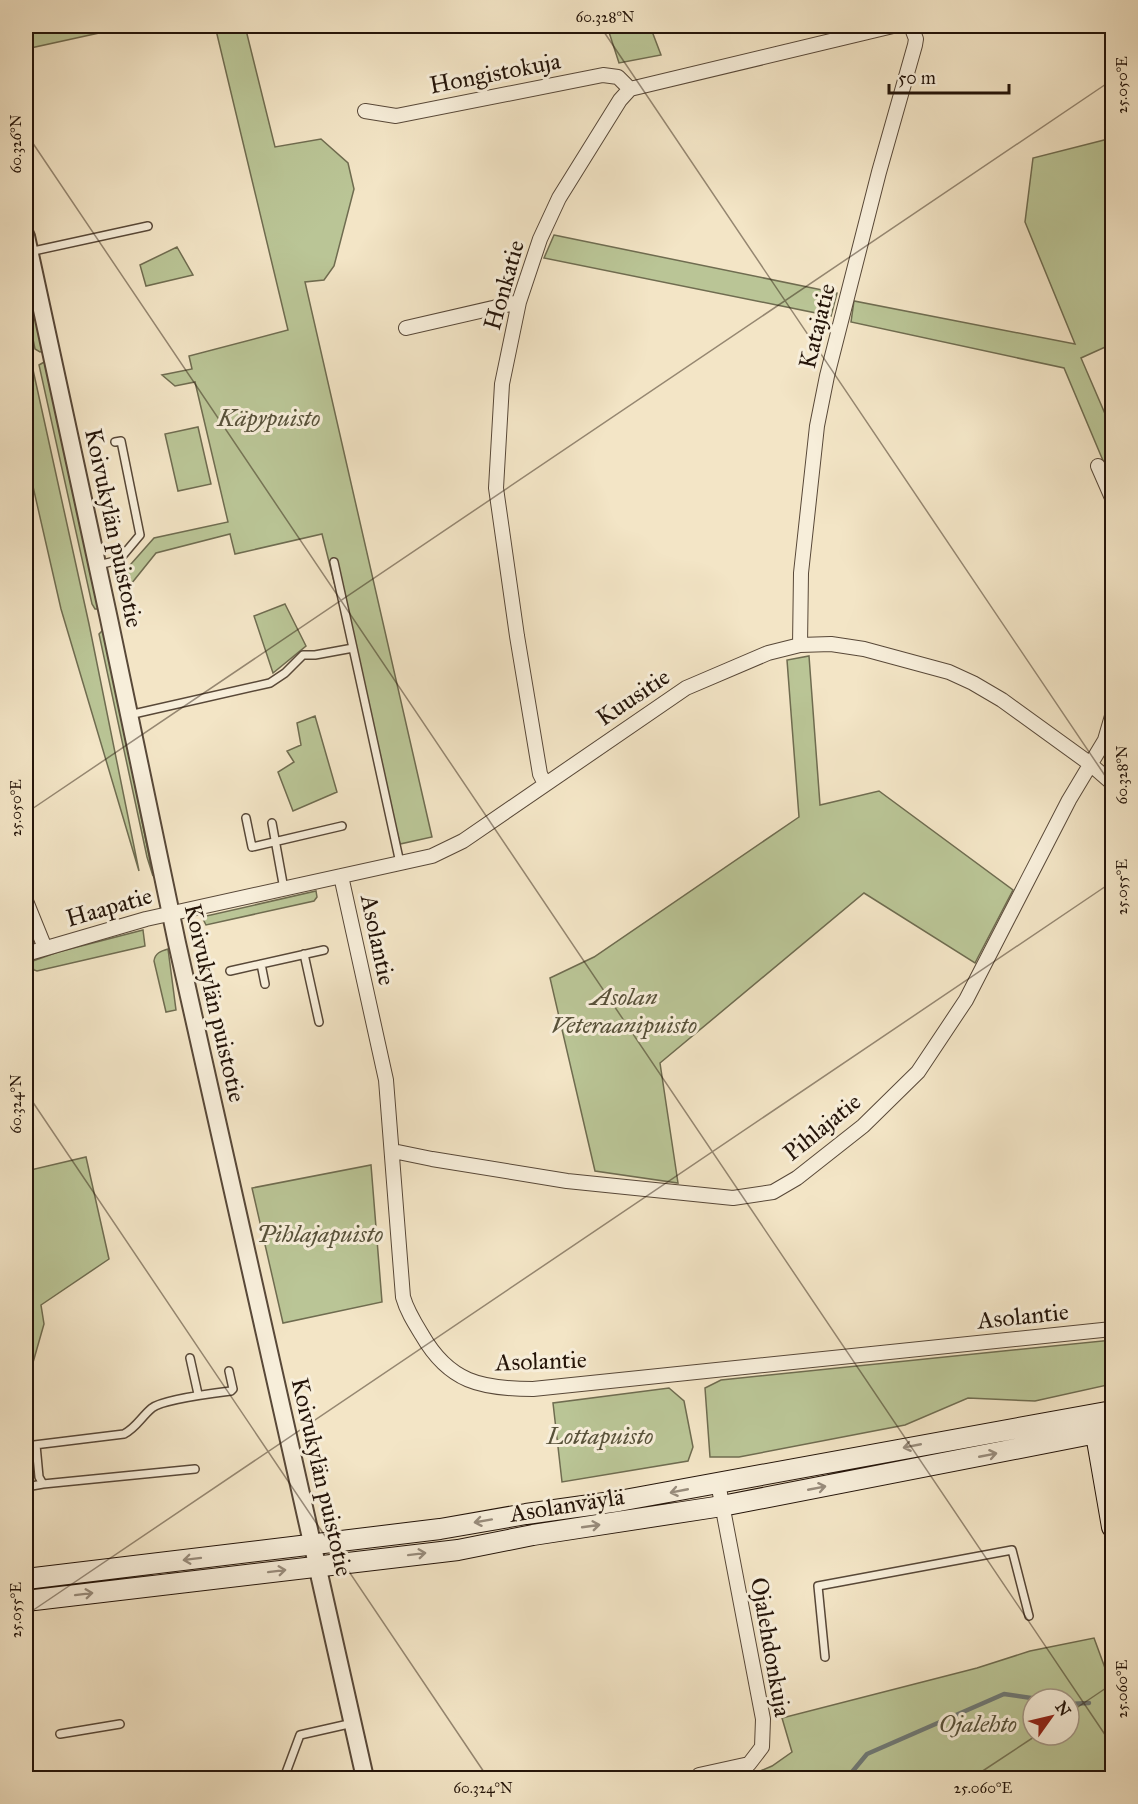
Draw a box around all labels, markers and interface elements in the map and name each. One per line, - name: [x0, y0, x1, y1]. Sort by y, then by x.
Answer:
- text: 60.328°N: [575, 8, 635, 26]
- street label: Hongistokuja: [427, 45, 564, 100]
- text: 25.050°E: [1113, 56, 1131, 114]
- scale bar: [889, 57, 1009, 95]
- text: 50 m: [898, 67, 936, 89]
- text: 60.326°N: [7, 114, 25, 173]
- street label: Honkatie: [477, 237, 531, 333]
- street label: Katajatie: [792, 280, 842, 372]
- park label: Käpypuisto: [217, 403, 320, 433]
- street label: Koivukylän puistotie: [78, 426, 150, 630]
- street label: Kuusitie: [590, 662, 676, 732]
- text: 60.328°N: [1113, 745, 1131, 805]
- text: 25.050°E: [7, 779, 25, 837]
- text: 25.055°E: [1113, 859, 1131, 915]
- street label: Haapatie: [62, 880, 156, 934]
- street label: Asolantie: [354, 891, 402, 988]
- street label: Koivukylän puistotie: [178, 901, 252, 1105]
- park label: Asolan Veteraanipuisto: [551, 982, 697, 1040]
- text: 60.324°N: [7, 1074, 25, 1134]
- street label: Pihlajatie: [777, 1087, 867, 1167]
- park label: Pihlajapuisto: [257, 1219, 383, 1249]
- street label: Asolantie: [975, 1296, 1070, 1336]
- street label: Asolantie: [494, 1344, 587, 1378]
- street label: Koivukylän puistotie: [285, 1375, 359, 1579]
- park label: Lottapuisto: [546, 1421, 653, 1451]
- one-way arrow: [902, 1441, 922, 1452]
- one-way arrow: [978, 1449, 998, 1460]
- street label: Asolanväylä: [507, 1481, 627, 1529]
- one-way arrow: [806, 1482, 826, 1493]
- one-way arrow: [670, 1486, 689, 1497]
- one-way arrow: [474, 1516, 493, 1527]
- one-way arrow: [580, 1521, 600, 1532]
- one-way arrow: [406, 1549, 426, 1560]
- one-way arrow: [183, 1553, 203, 1564]
- one-way arrow: [267, 1565, 287, 1576]
- street label: Ojalehdonkuja: [744, 1575, 798, 1720]
- text: 25.055°E: [7, 1582, 25, 1638]
- one-way arrow: [73, 1589, 93, 1600]
- text: 25.060°E: [1113, 1660, 1131, 1718]
- north arrow: [1021, 1687, 1081, 1747]
- text: N: [1051, 1698, 1075, 1720]
- park label: Ojalehto: [939, 1709, 1017, 1739]
- text: 60.324°N: [453, 1779, 513, 1797]
- text: 25.060°E: [954, 1779, 1012, 1797]

